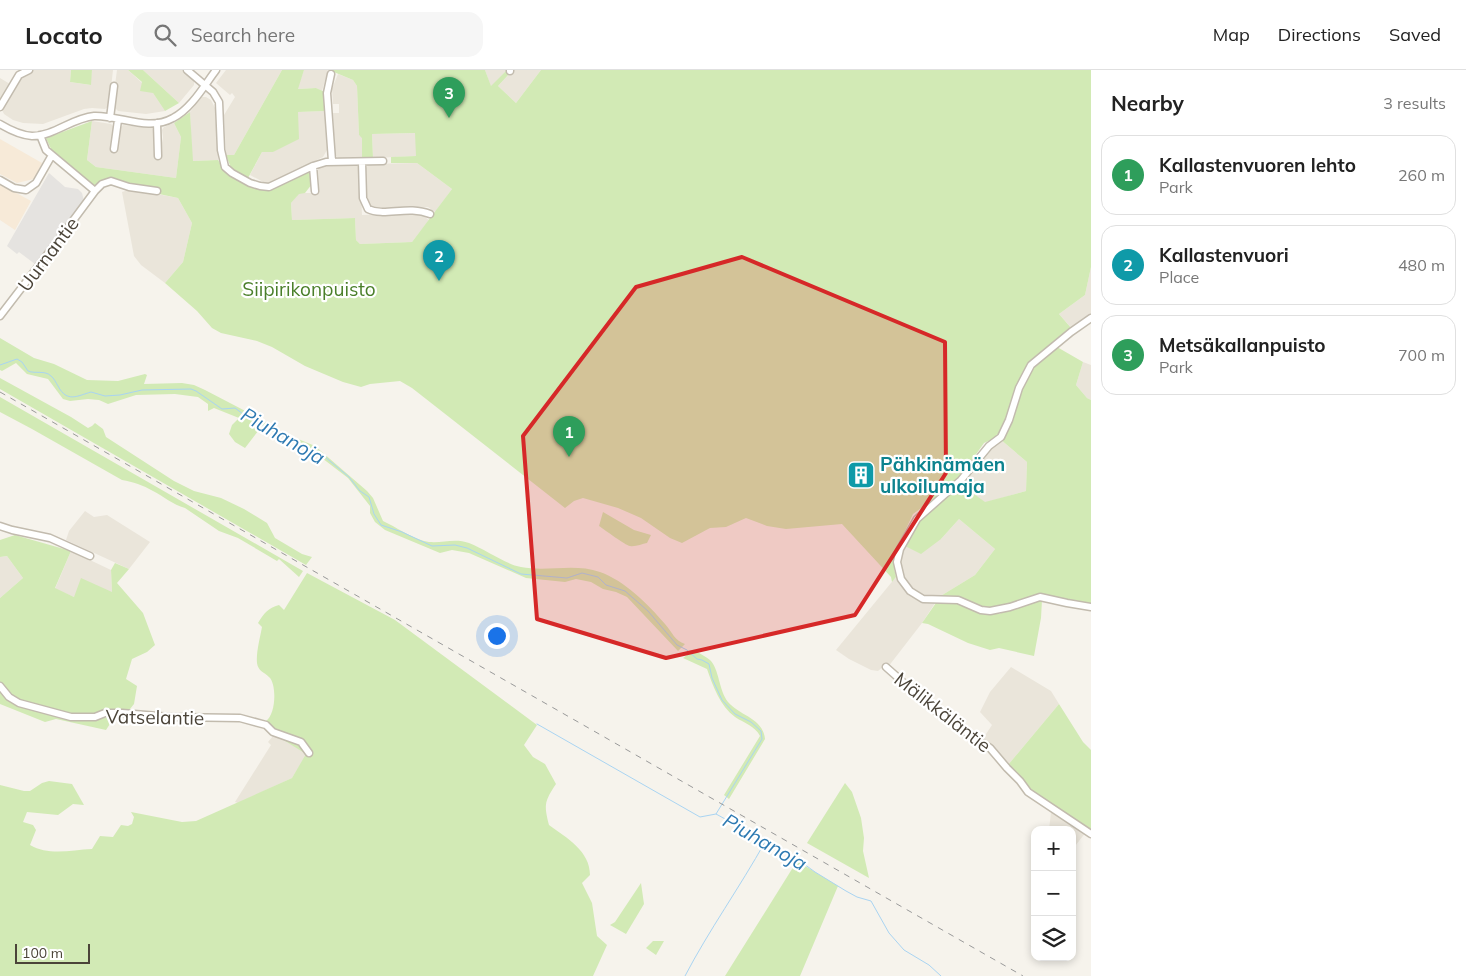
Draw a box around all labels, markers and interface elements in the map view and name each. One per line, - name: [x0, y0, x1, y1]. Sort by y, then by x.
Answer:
- search box: [133, 12, 483, 57]
- text: Locato: [25, 20, 103, 50]
- icon: search: [151, 21, 179, 49]
- text: Search here: [191, 23, 295, 47]
- text: Map: [1213, 23, 1250, 46]
- text: Directions: [1278, 23, 1361, 46]
- text: Saved: [1389, 23, 1441, 46]
- pin: 3: [433, 77, 465, 118]
- text: Nearby: [1111, 90, 1184, 116]
- text: 3 results: [1383, 93, 1446, 113]
- text: Kallastenvuoren lehto: [1159, 153, 1356, 177]
- text: 1: [1123, 165, 1133, 185]
- text: 260 m: [1398, 165, 1445, 185]
- text: Park: [1159, 177, 1193, 197]
- street label: Uurnantie: [12, 212, 84, 296]
- pin: 2: [423, 240, 455, 281]
- text: Kallastenvuori: [1159, 243, 1289, 267]
- text: 2: [1123, 255, 1133, 275]
- text: 480 m: [1398, 255, 1445, 275]
- text: Place: [1159, 267, 1199, 287]
- park label: Siipirikonpuisto: [242, 277, 376, 301]
- text: Metsäkallanpuisto: [1159, 333, 1326, 357]
- text: 3: [1123, 345, 1133, 365]
- text: 700 m: [1398, 345, 1445, 365]
- text: Park: [1159, 357, 1193, 377]
- water label: Piuhanoja: [237, 402, 330, 470]
- pin: 1: [553, 416, 585, 457]
- place label: Pähkinämäen ulkoilumaja: [880, 452, 1005, 498]
- building icon: Pähkinämäen ulkoilumaja: [846, 460, 876, 490]
- your location: [484, 623, 510, 649]
- street label: Mälikkäläntie: [890, 667, 996, 757]
- street label: Vatselantie: [106, 704, 204, 730]
- water label: Piuhanoja: [719, 808, 812, 876]
- map controls: [1031, 826, 1076, 961]
- button: +: [1031, 826, 1076, 871]
- button: −: [1031, 871, 1076, 916]
- button: layers: [1031, 916, 1076, 961]
- scale bar: [15, 941, 90, 964]
- text: 100 m: [22, 944, 63, 962]

